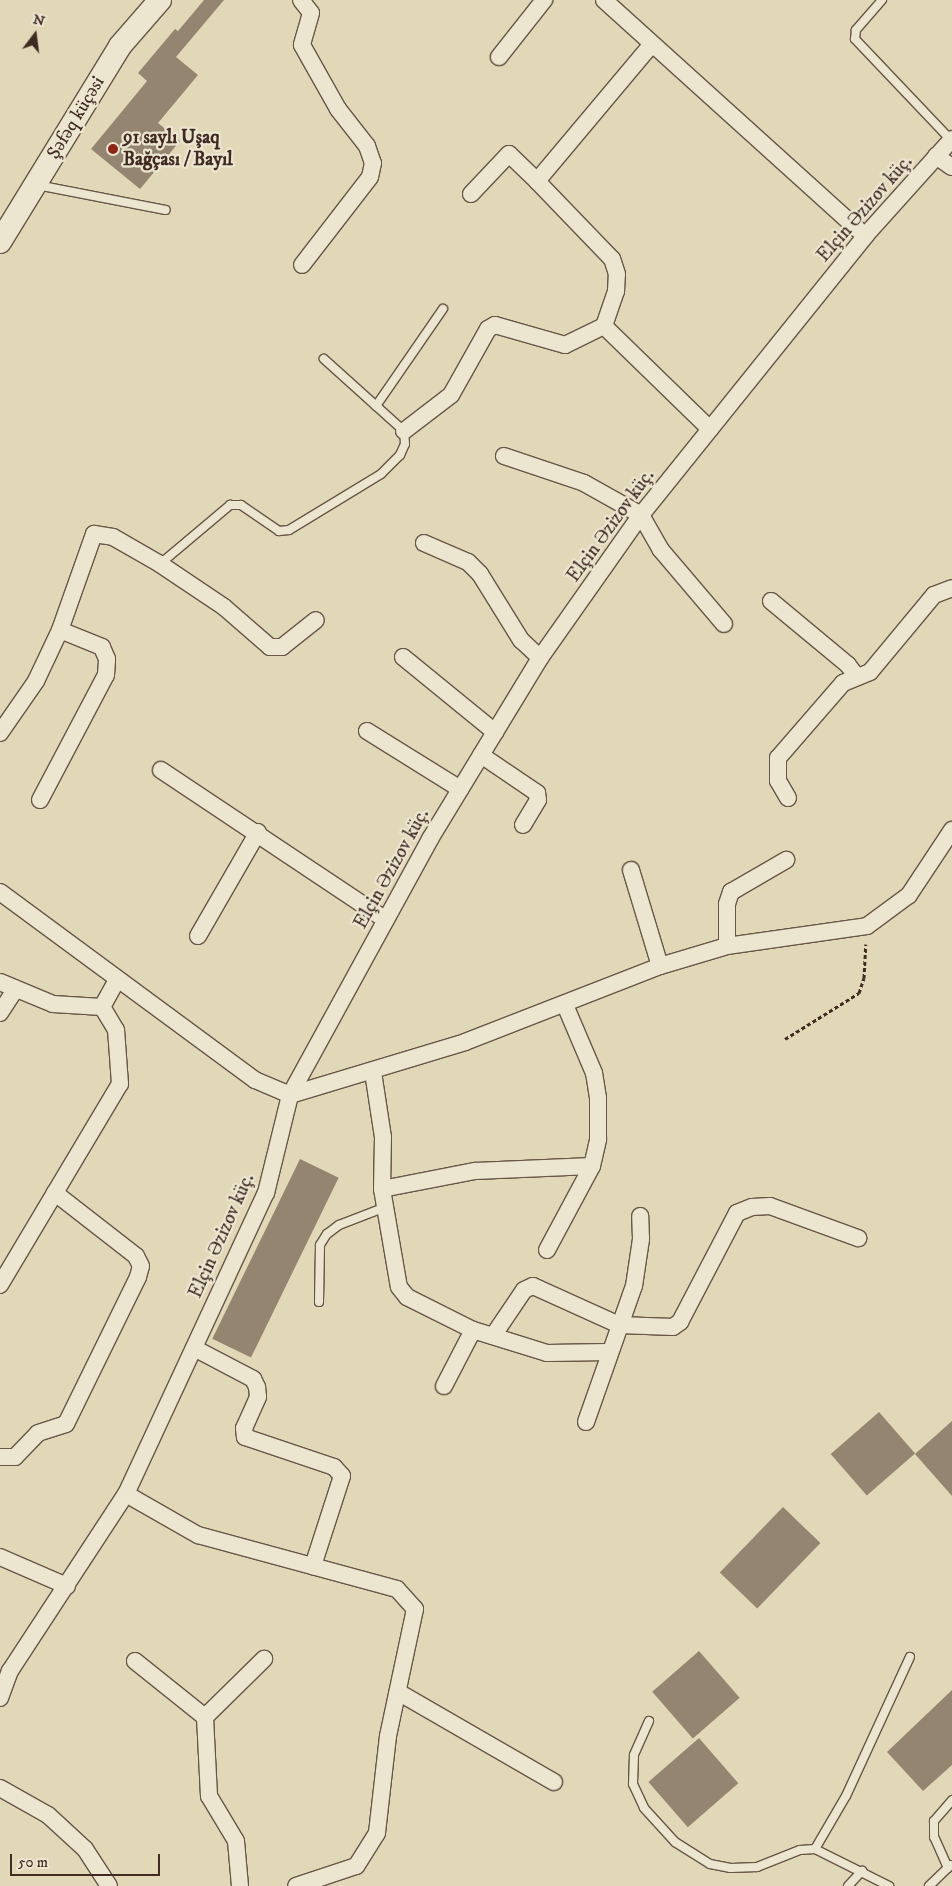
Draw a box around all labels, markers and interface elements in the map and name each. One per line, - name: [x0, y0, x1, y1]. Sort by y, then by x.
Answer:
- north arrow: [10, 10, 60, 60]
- text: N: [31, 10, 47, 31]
- street label: Şəfəq küçəsi: [42, 72, 110, 164]
- place label: 91 saylı Uşaq Bağçası / Bayıl: [123, 127, 233, 171]
- marker: 91 saylı Uşaq Bağçası / Bayıl: [107, 143, 119, 155]
- street label: Elçin Əzizov küç.: [812, 151, 918, 267]
- street label: Elçin Əzizov küç.: [562, 465, 660, 587]
- street label: Elçin Əzizov küç.: [350, 805, 434, 933]
- street label: Elçin Əzizov küç.: [184, 1170, 260, 1302]
- scale bar: [12, 1844, 162, 1876]
- text: 50 m: [18, 1853, 48, 1872]

